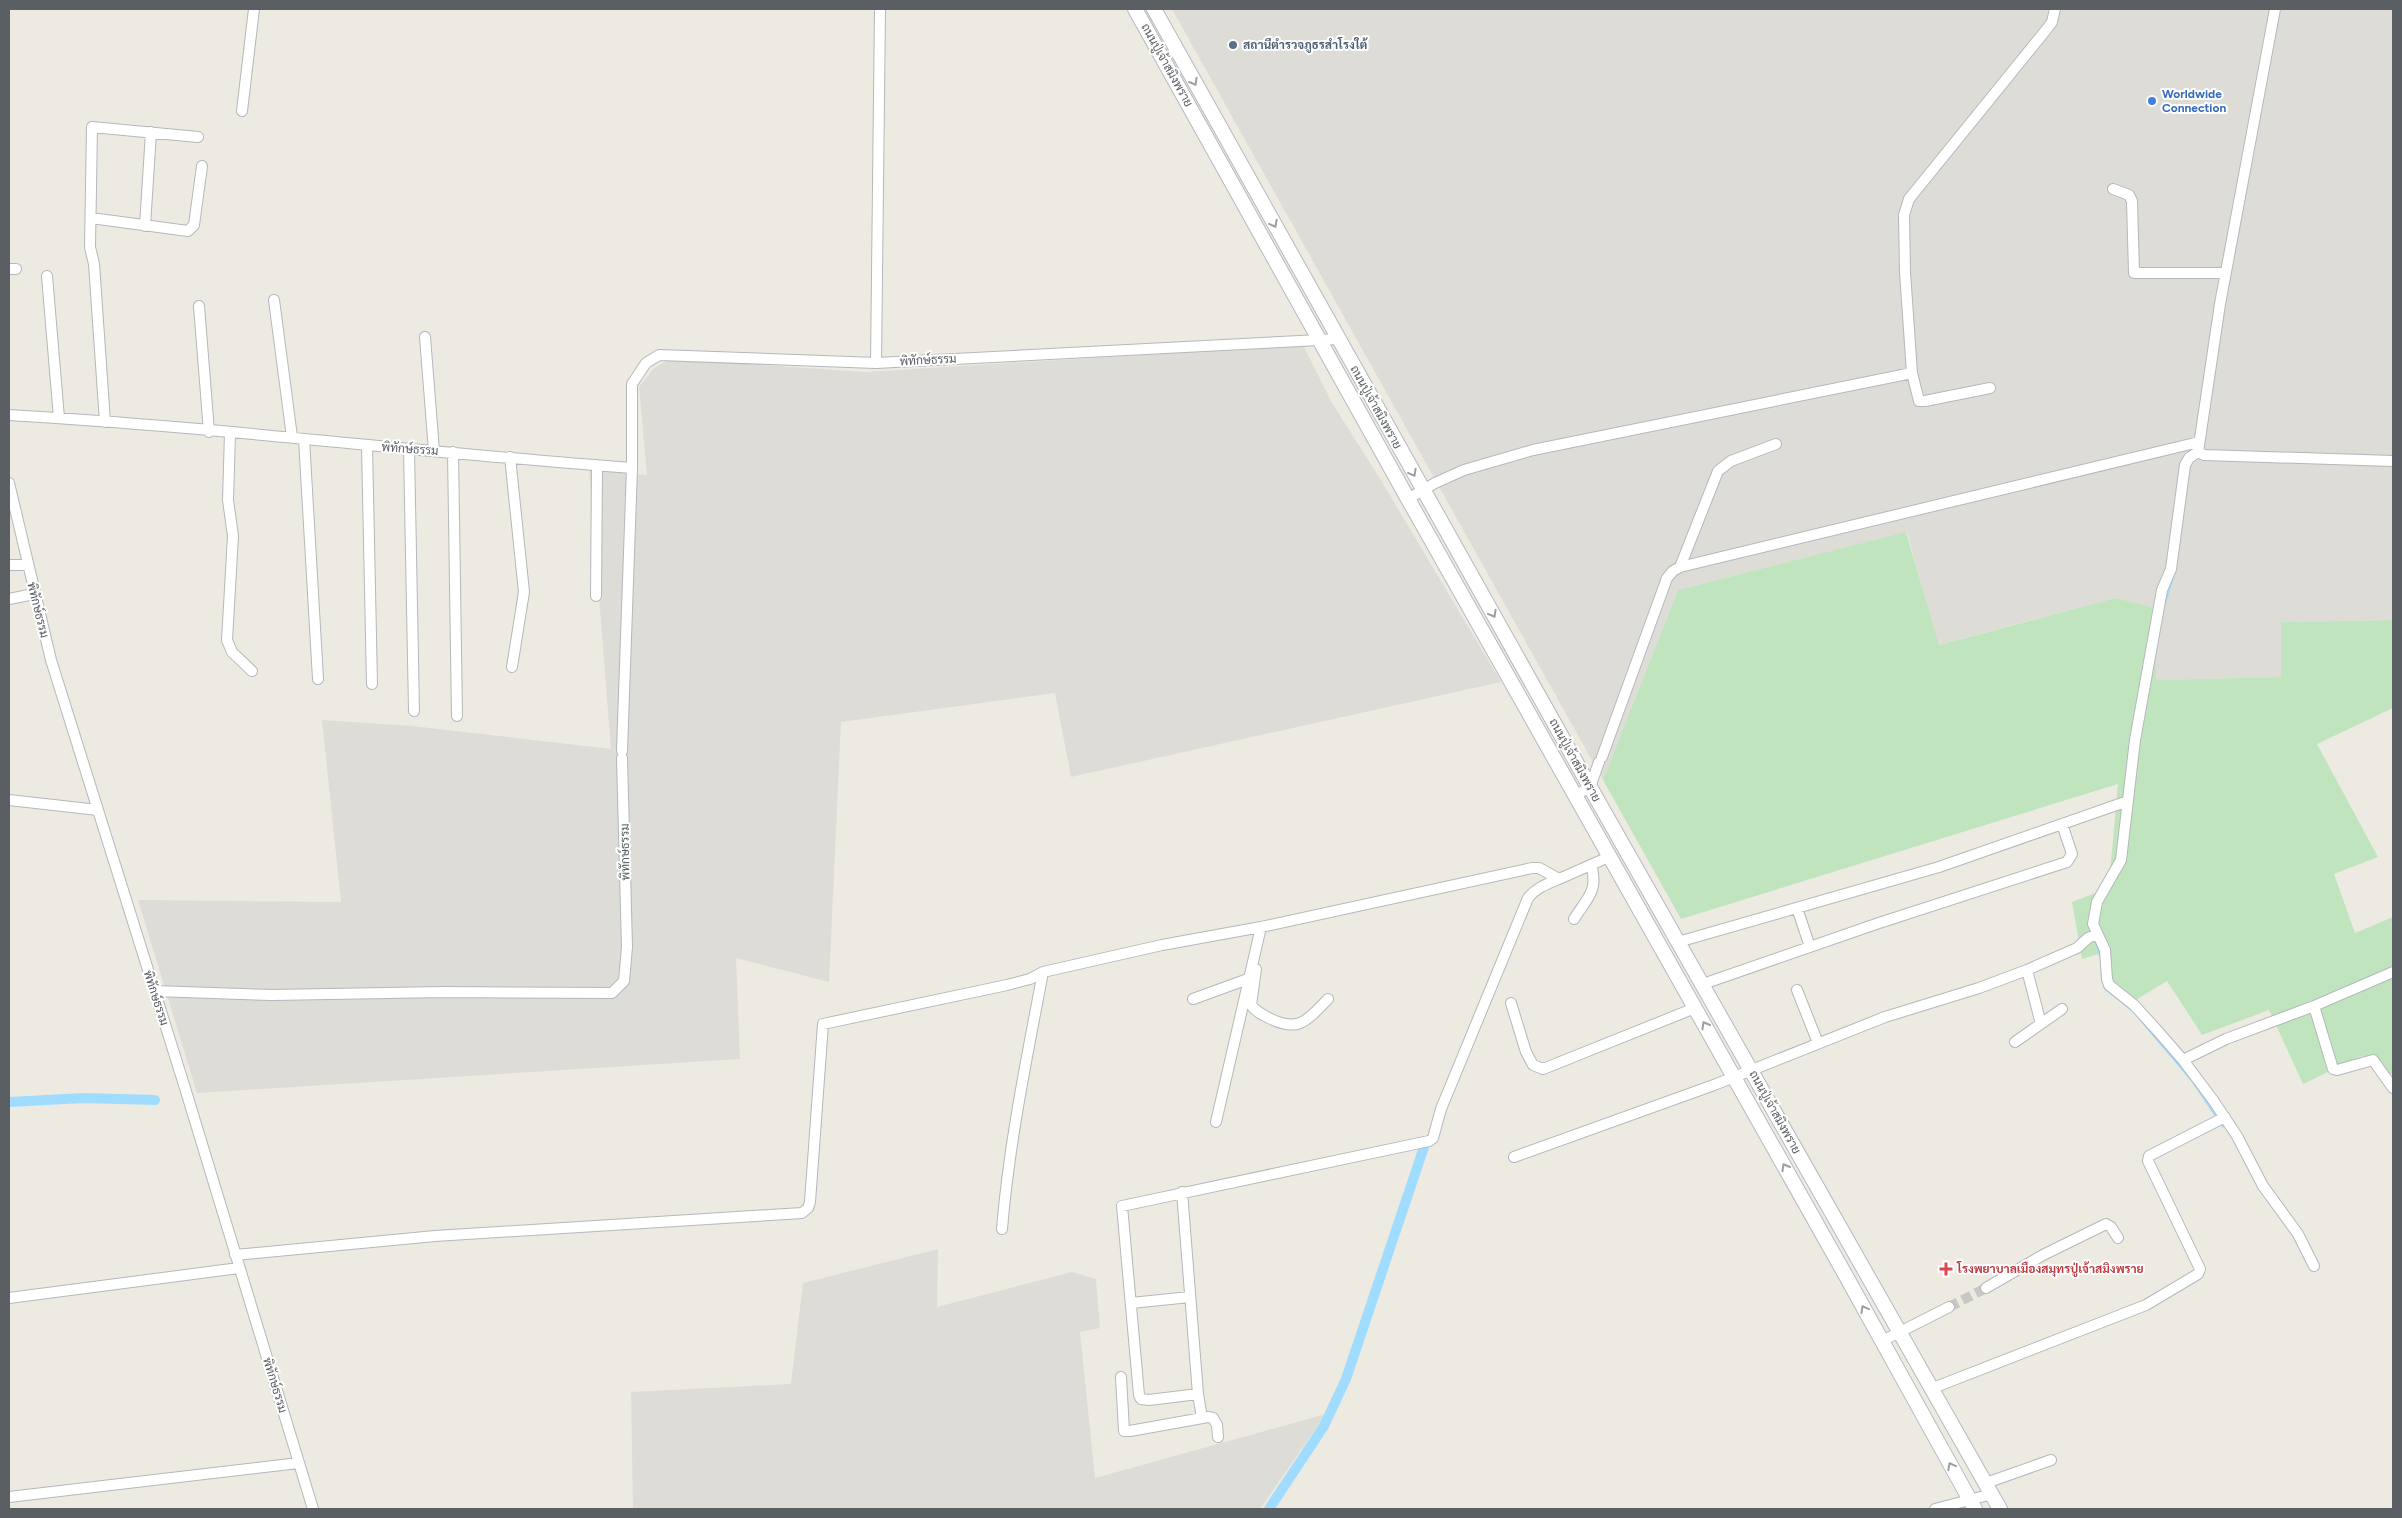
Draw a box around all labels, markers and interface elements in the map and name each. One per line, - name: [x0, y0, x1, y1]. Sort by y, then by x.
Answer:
- street label: ถนนปู่เจ้าสมิงพราย: [1137, 21, 1196, 110]
- place label: สถานีตำรวจภูธรสำโรงใต้: [1243, 37, 1368, 53]
- marker: สถานีตำรวจภูธรสำโรงใต้: [1227, 39, 1239, 51]
- one-way arrow: [1188, 77, 1198, 86]
- place label: Worldwide Connection: [2162, 87, 2226, 115]
- marker: Worldwide Connection: [2146, 95, 2158, 107]
- one-way arrow: [1268, 218, 1278, 227]
- street label: พิทักษ์ธรรม: [899, 351, 957, 368]
- street label: ถนนปู่เจ้าสมิงพราย: [1346, 363, 1405, 452]
- street label: พิทักษ์ธรรม: [381, 439, 439, 458]
- one-way arrow: [1406, 467, 1416, 476]
- street label: พิทักษ์ธรรม: [24, 580, 53, 639]
- one-way arrow: [1486, 609, 1496, 618]
- street label: ถนนปู่เจ้าสมิงพราย: [1545, 716, 1604, 805]
- street label: พิทักษ์ธรรม: [617, 823, 632, 881]
- street label: พิทักษ์ธรรม: [141, 968, 172, 1027]
- one-way arrow: [1702, 1022, 1712, 1031]
- street label: ถนนปู่เจ้าสมิงพราย: [1745, 1068, 1804, 1157]
- one-way arrow: [1781, 1163, 1791, 1172]
- place label: โรงพยาบาลเมืองสมุทรปู่เจ้าสมิงพราย: [1956, 1261, 2144, 1277]
- marker: โรงพยาบาลเมืองสมุทรปู่เจ้าสมิงพราย: [1939, 1262, 1953, 1276]
- one-way arrow: [1861, 1305, 1871, 1314]
- street label: พิทักษ์ธรรม: [260, 1355, 291, 1414]
- one-way arrow: [1948, 1463, 1958, 1472]

